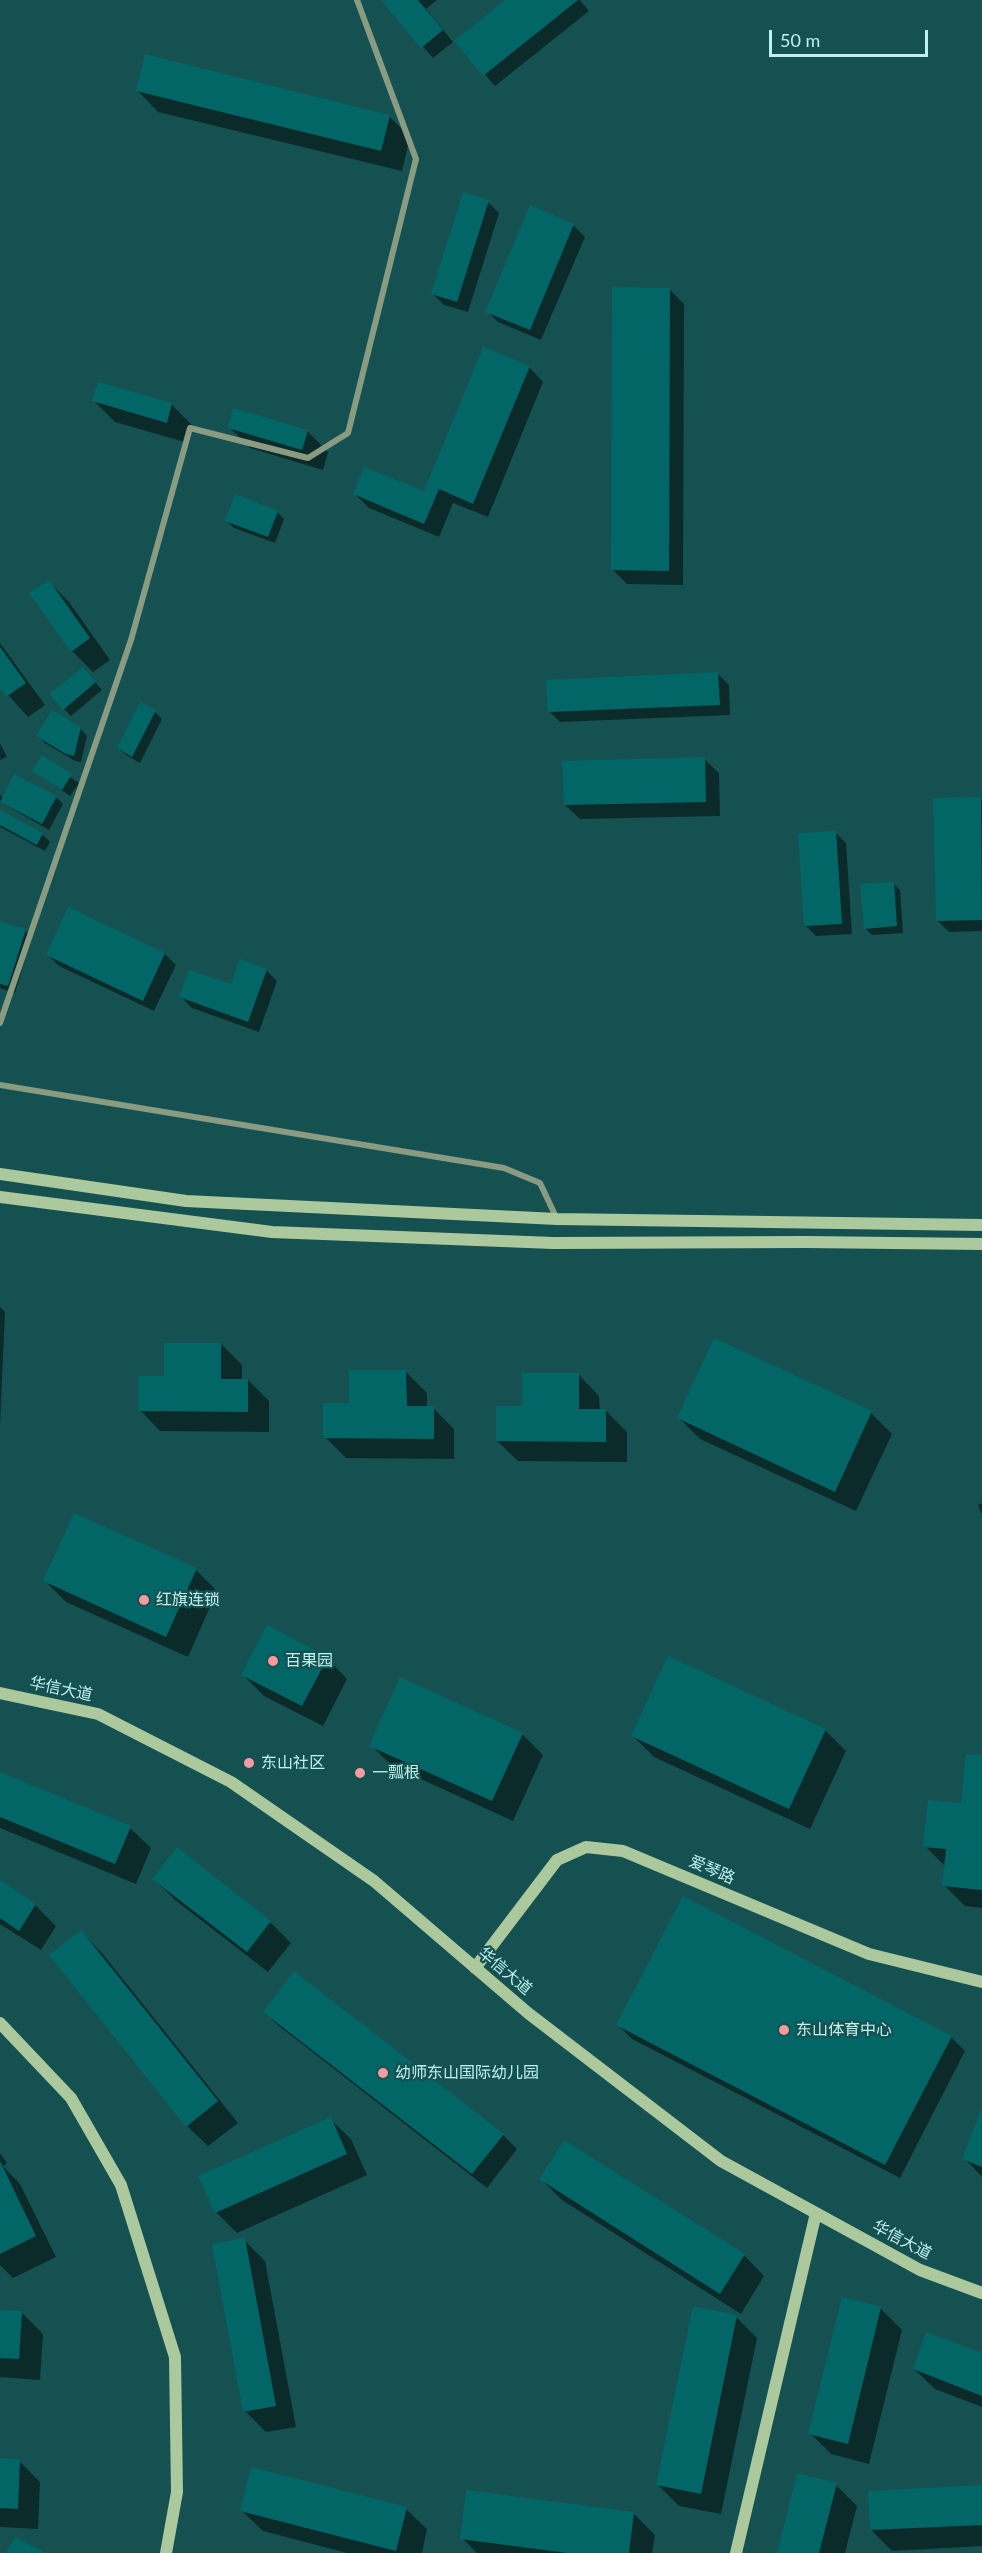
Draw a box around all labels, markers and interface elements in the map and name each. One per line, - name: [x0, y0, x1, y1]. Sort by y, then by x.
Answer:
- scale bar: [772, 18, 931, 56]
- text: 50 m: [780, 29, 820, 51]
- place label: 红旗连锁: [156, 1590, 220, 1610]
- marker: 红旗连锁: [137, 1593, 151, 1607]
- place label: 百果园: [285, 1651, 333, 1671]
- marker: 百果园: [266, 1654, 280, 1668]
- street label: 华信大道: [28, 1673, 94, 1705]
- place label: 东山社区: [261, 1753, 325, 1773]
- marker: 东山社区: [242, 1756, 256, 1770]
- place label: 一瓢根: [372, 1763, 420, 1783]
- marker: 一瓢根: [353, 1766, 367, 1780]
- street label: 爱琴路: [686, 1852, 738, 1888]
- street label: 华信大道: [474, 1943, 536, 1999]
- place label: 东山体育中心: [796, 2020, 892, 2040]
- marker: 东山体育中心: [777, 2023, 791, 2037]
- place label: 幼师东山国际幼儿园: [395, 2063, 539, 2083]
- marker: 幼师东山国际幼儿园: [376, 2066, 390, 2080]
- street label: 华信大道: [869, 2217, 935, 2263]

